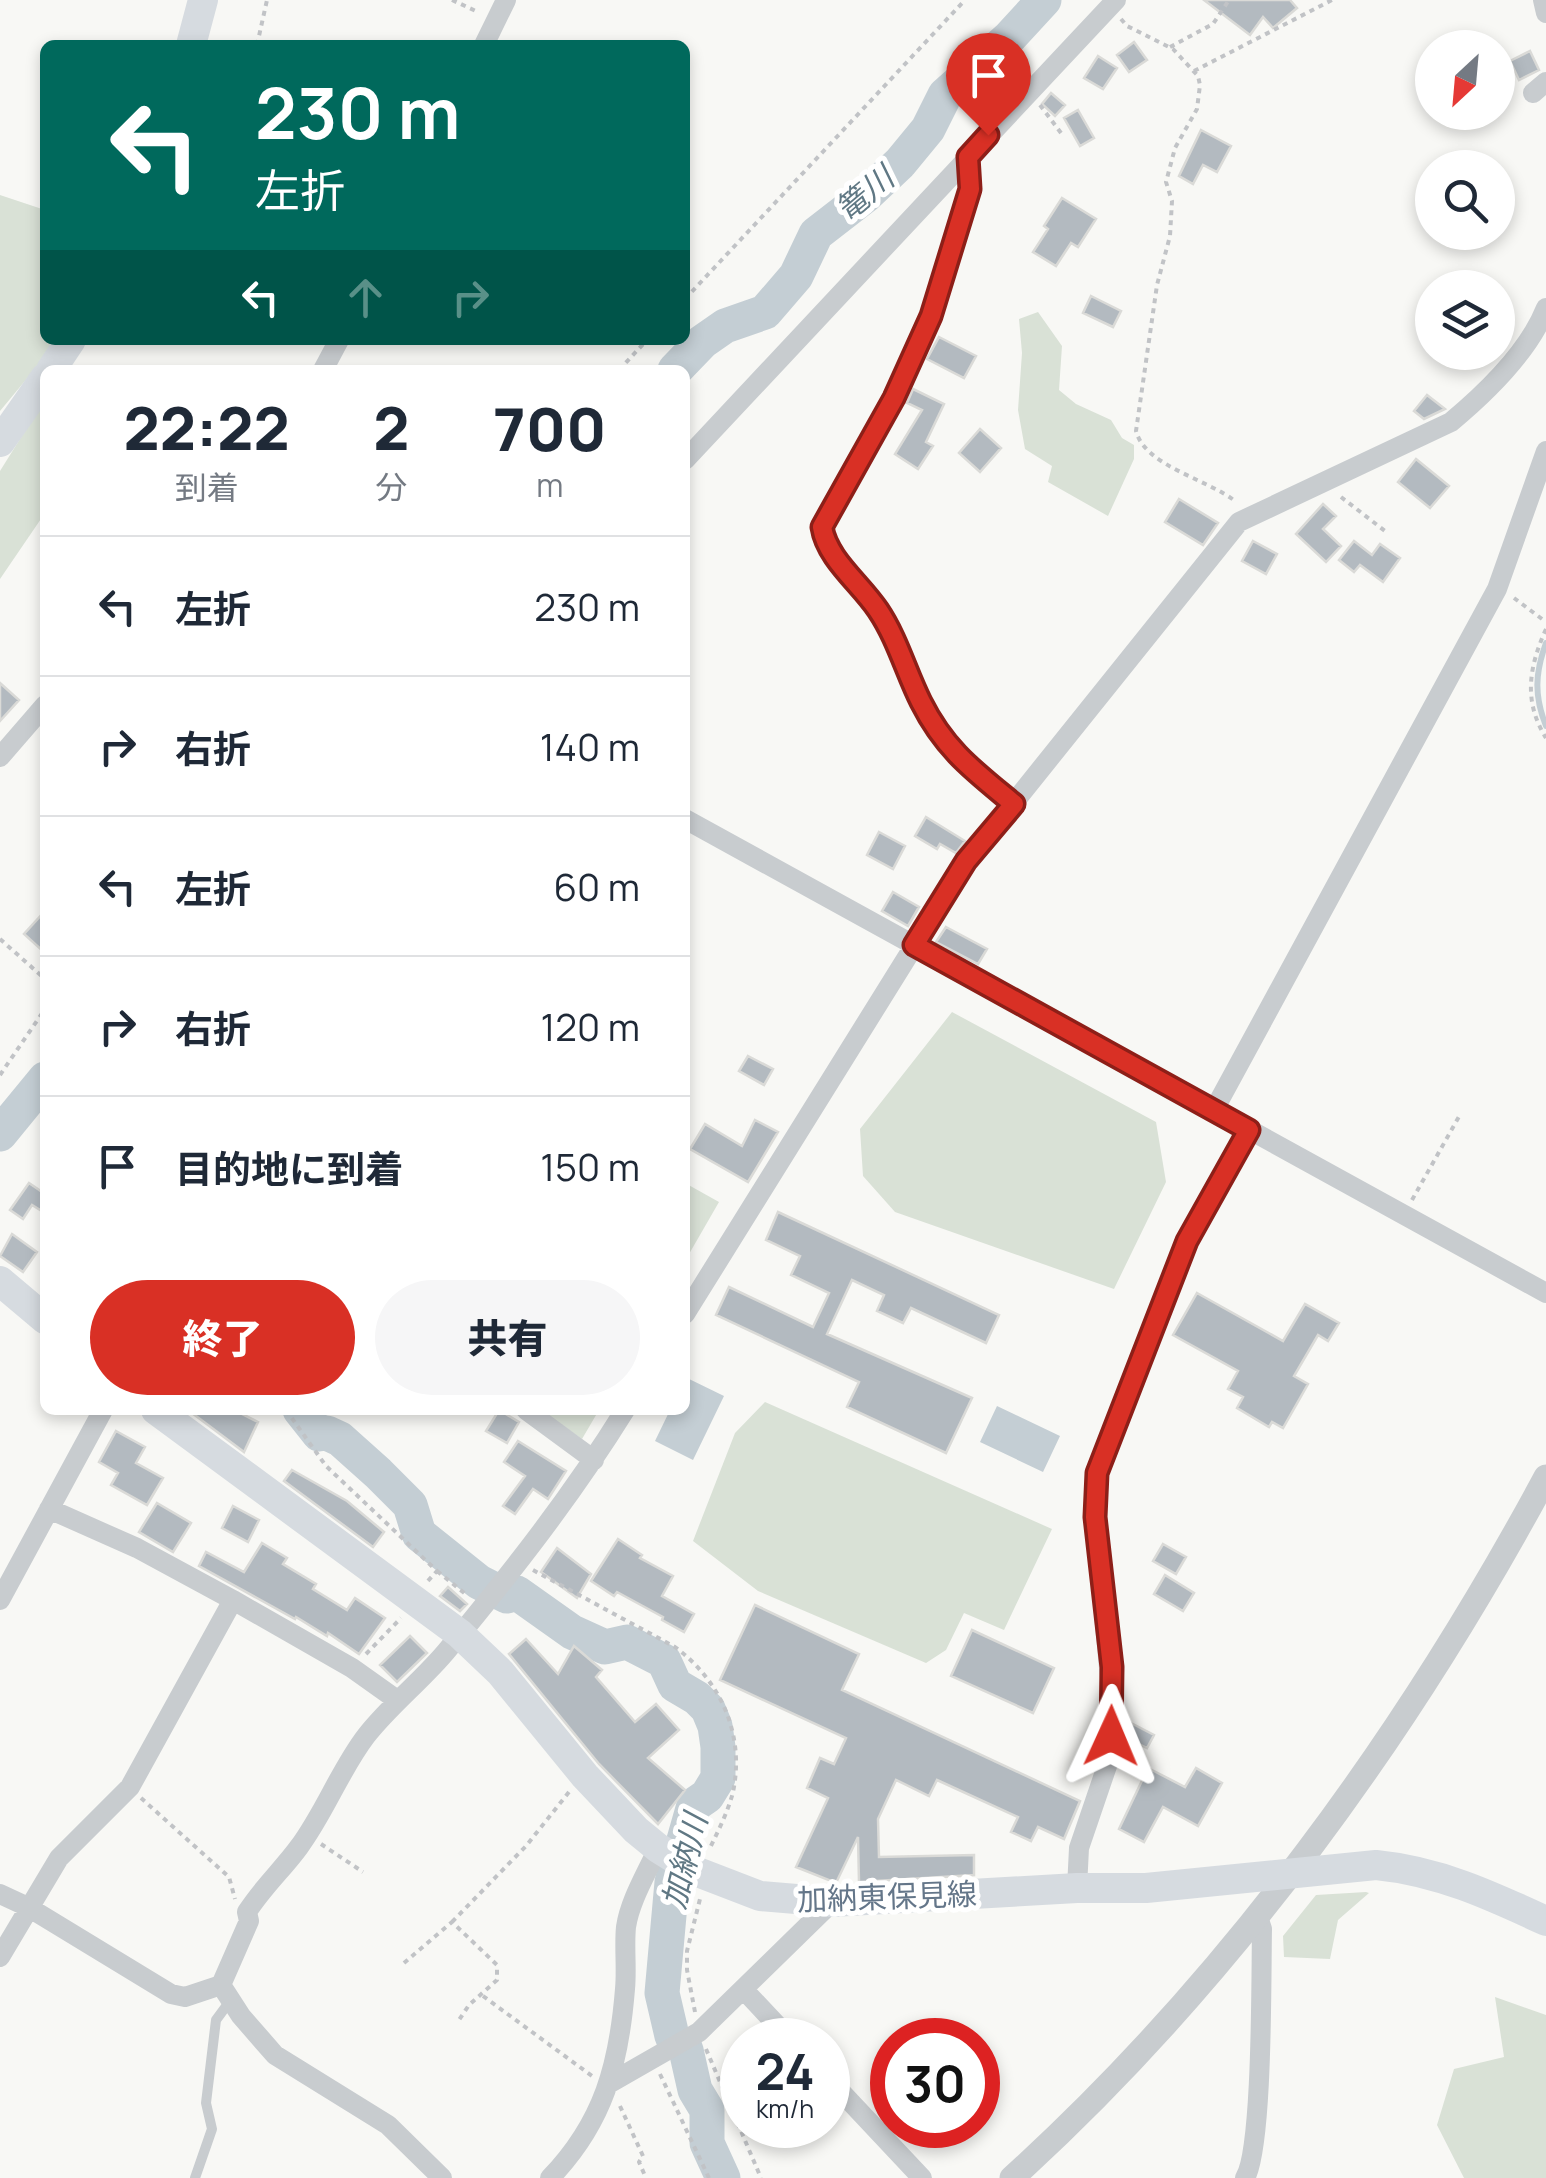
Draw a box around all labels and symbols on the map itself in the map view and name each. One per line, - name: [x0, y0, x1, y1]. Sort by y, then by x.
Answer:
- north arrow: [1415, 30, 1515, 130]
- pin: [946, 33, 1031, 136]
- water label: 篭川: [825, 154, 905, 230]
- position arrow: [1059, 1684, 1163, 1788]
- water label: 加納川: [651, 1806, 718, 1913]
- street label: 加納東保見線: [796, 1872, 978, 1920]
- speed limit sign: 30: [870, 2018, 1000, 2148]

